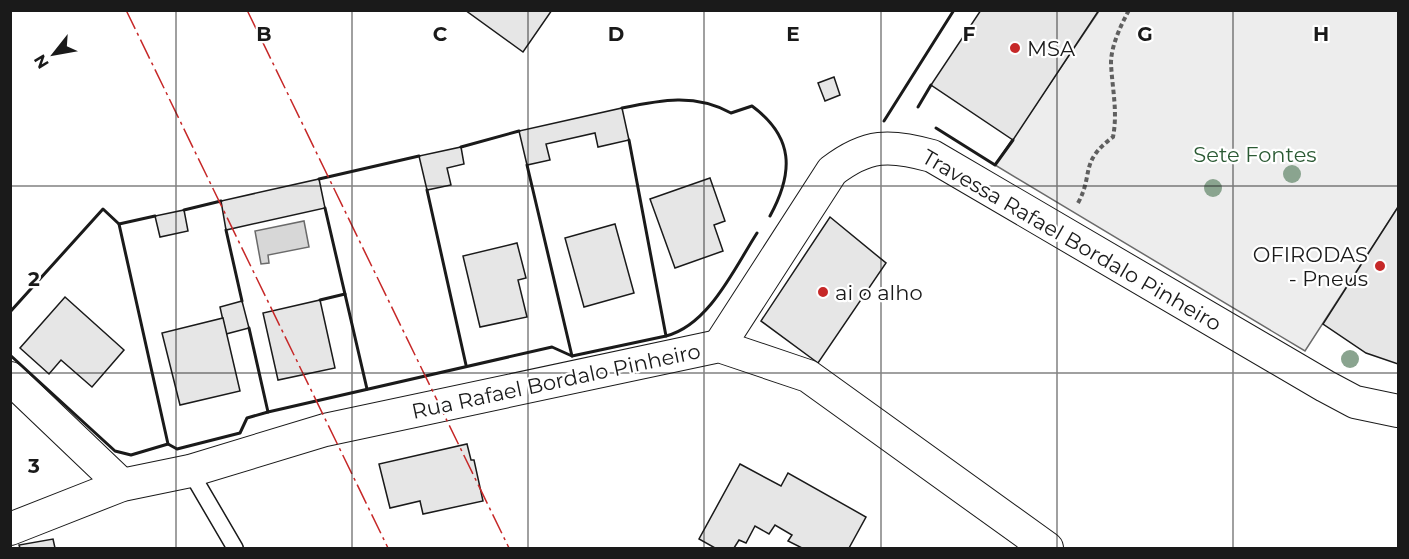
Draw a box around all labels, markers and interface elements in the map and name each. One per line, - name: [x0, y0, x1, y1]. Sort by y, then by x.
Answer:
- text: B: [256, 22, 272, 46]
- text: C: [433, 22, 448, 46]
- text: D: [608, 22, 624, 46]
- text: E: [786, 22, 800, 46]
- text: F: [963, 22, 976, 46]
- text: G: [1137, 22, 1153, 46]
- text: H: [1313, 22, 1329, 46]
- north arrow: [24, 24, 84, 84]
- place label: MSA: [1027, 36, 1076, 61]
- marker: MSA: [1008, 41, 1022, 55]
- text: N: [30, 51, 53, 72]
- park label: Sete Fontes: [1193, 142, 1317, 167]
- street label: Travessa Rafael Bordalo Pinheiro: [918, 144, 1226, 336]
- place label: OFIRODAS - Pneus: [1253, 242, 1368, 291]
- marker: OFIRODAS - Pneus: [1373, 259, 1387, 273]
- text: 2: [28, 267, 40, 291]
- place label: ai o alho: [835, 280, 923, 305]
- marker: ai o alho: [816, 285, 830, 299]
- street label: Rua Rafael Bordalo Pinheiro: [409, 338, 703, 424]
- text: 3: [27, 454, 40, 478]

